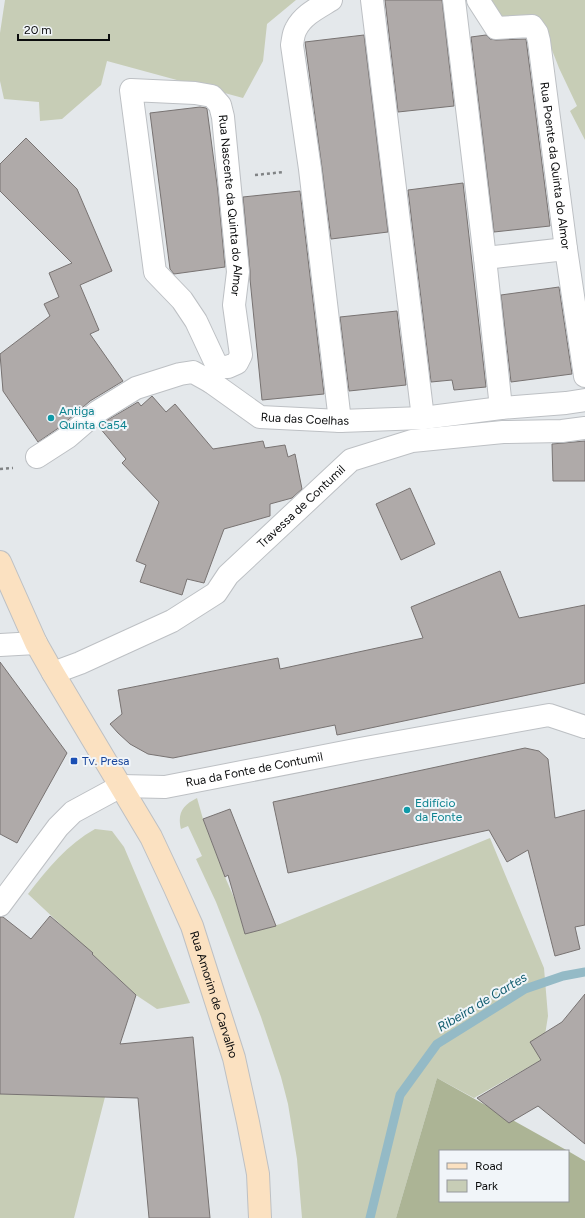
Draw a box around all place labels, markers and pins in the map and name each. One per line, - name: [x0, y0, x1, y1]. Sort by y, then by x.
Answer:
- place label: Antiga Quinta Ca54: [59, 404, 128, 432]
- marker: Antiga Quinta Ca54: [46, 413, 56, 423]
- place label: Tv. Presa: [82, 754, 129, 768]
- marker: Tv. Presa: [69, 756, 79, 766]
- place label: Edifício da Fonte: [415, 796, 463, 824]
- marker: Edifício da Fonte: [402, 805, 412, 815]

